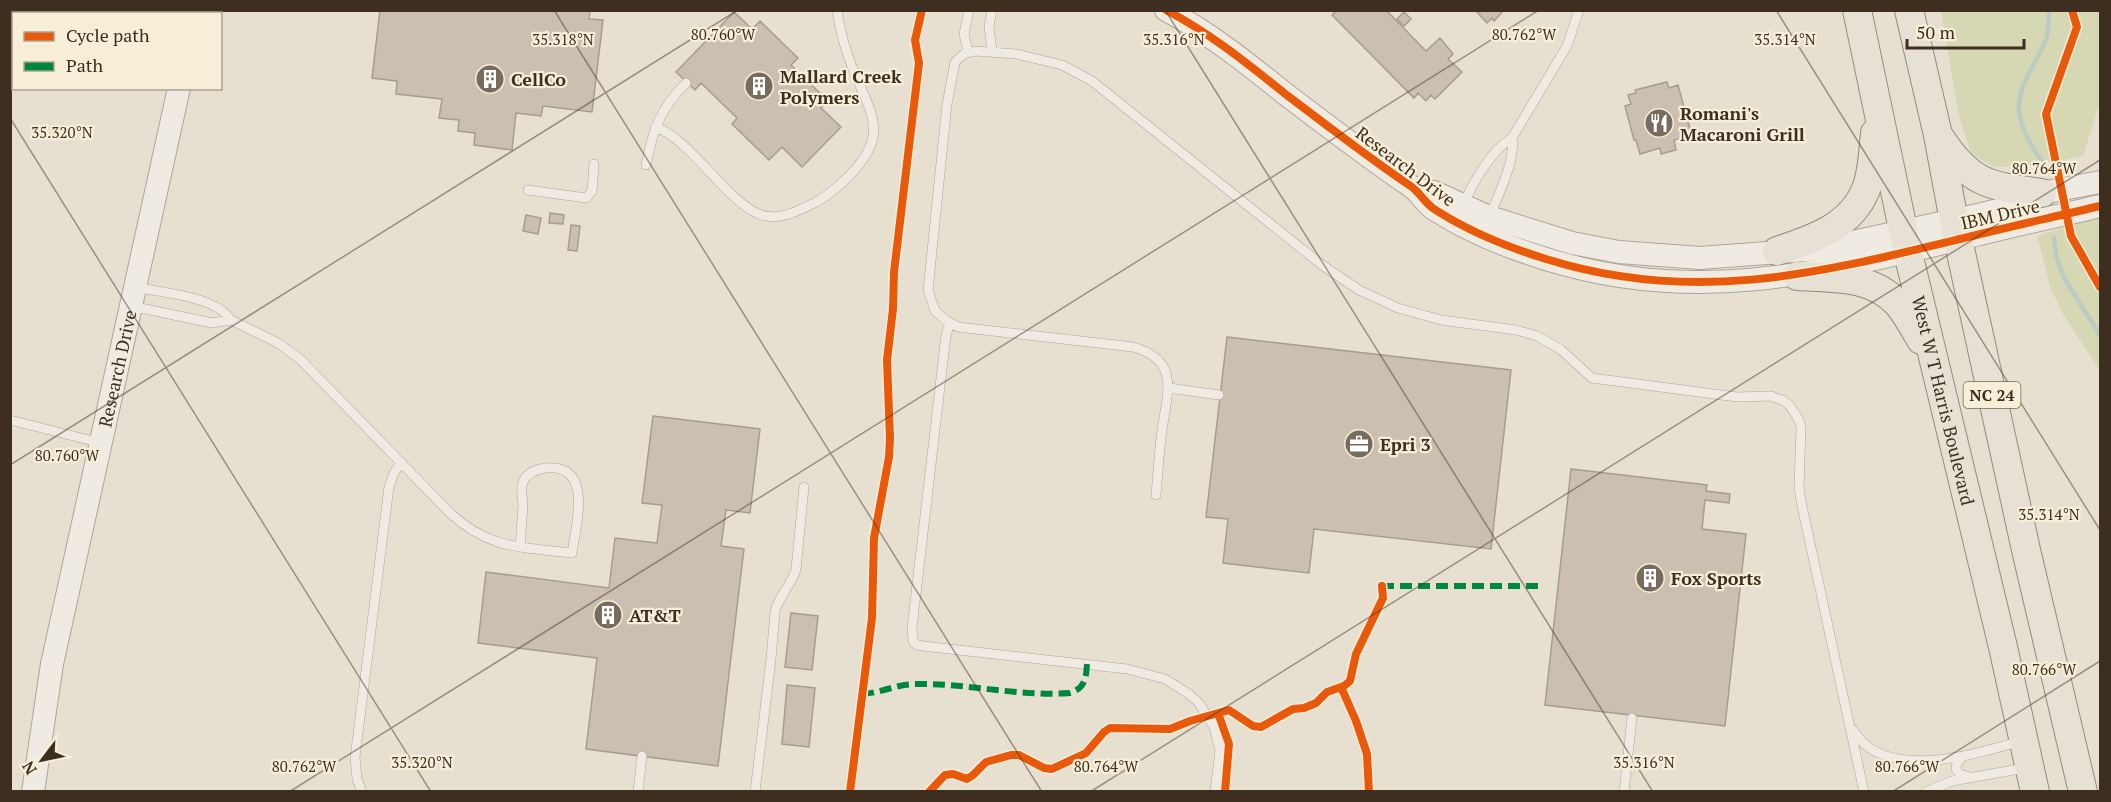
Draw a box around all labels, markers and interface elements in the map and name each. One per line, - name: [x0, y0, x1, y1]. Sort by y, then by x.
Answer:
- legend: [12, 12, 222, 90]
- scale bar: [1907, 12, 2024, 50]
- text: 50 m: [1916, 20, 1956, 44]
- text: Cycle path: [66, 23, 150, 47]
- text: 80.760°W: [691, 24, 756, 44]
- text: 80.762°W: [1492, 24, 1557, 44]
- text: 35.318°N: [532, 29, 594, 49]
- text: 35.316°N: [1143, 29, 1205, 49]
- text: 35.314°N: [1754, 29, 1816, 49]
- text: Path: [66, 53, 103, 77]
- building icon: CellCo: [474, 63, 506, 95]
- place label: Mallard Creek Polymers: [780, 64, 902, 109]
- place label: CellCo: [511, 67, 566, 91]
- building icon: Mallard Creek Polymers: [743, 70, 775, 102]
- place label: Romani's Macaroni Grill: [1680, 101, 1805, 146]
- restaurant icon: Romani's Macaroni Grill: [1643, 107, 1675, 139]
- street label: Research Drive: [1351, 121, 1461, 211]
- text: 35.320°N: [31, 122, 93, 142]
- text: 80.764°W: [2012, 158, 2077, 178]
- street label: IBM Drive: [1958, 193, 2042, 235]
- street label: West W T Harris Boulevard: [1907, 293, 1980, 508]
- street label: Research Drive: [93, 308, 142, 429]
- road number: NC 24: [1964, 382, 2020, 408]
- office icon: Epri 3: [1343, 428, 1375, 460]
- place label: Epri 3: [1380, 432, 1431, 456]
- text: 80.760°W: [35, 445, 100, 465]
- text: 35.314°N: [2018, 504, 2080, 524]
- building icon: Fox Sports: [1634, 562, 1666, 594]
- place label: Fox Sports: [1671, 566, 1762, 590]
- building icon: AT&T: [592, 599, 624, 631]
- place label: AT&T: [629, 603, 681, 627]
- text: 80.766°W: [2012, 659, 2077, 679]
- north arrow: [12, 730, 72, 790]
- text: 35.320°N: [391, 752, 453, 772]
- text: 35.316°N: [1613, 752, 1675, 772]
- text: 80.762°W: [272, 756, 337, 776]
- text: 80.764°W: [1074, 756, 1139, 776]
- text: 80.766°W: [1875, 756, 1940, 776]
- text: N: [17, 757, 42, 779]

